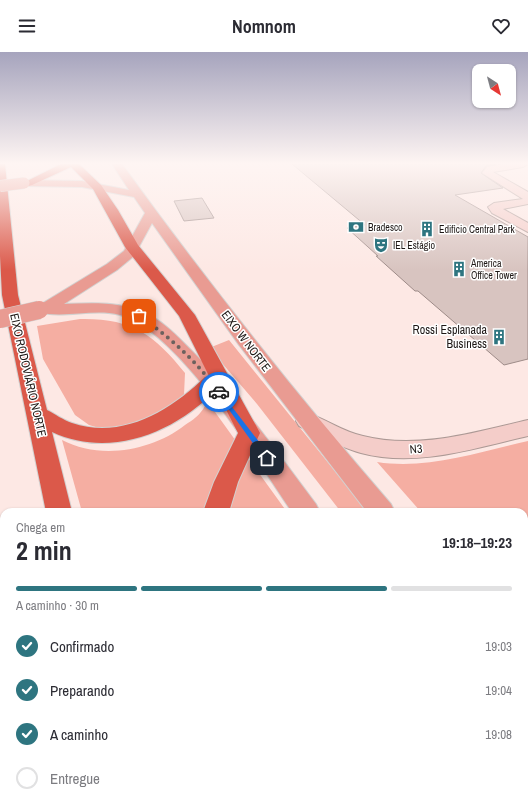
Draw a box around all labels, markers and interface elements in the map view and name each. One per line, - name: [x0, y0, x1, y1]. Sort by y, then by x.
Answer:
- text: Nomnom: [232, 14, 296, 39]
- icon: menu: [16, 15, 38, 37]
- icon: heart: [490, 15, 512, 37]
- north arrow: [472, 64, 516, 108]
- map controls: [472, 64, 516, 108]
- bank icon: Bradesco: [347, 218, 365, 236]
- building icon: Edificio Central Park: [418, 220, 436, 238]
- place label: Bradesco: [368, 221, 403, 234]
- place label: Edificio Central Park: [439, 223, 516, 236]
- theatre icon: IEL Estágio: [372, 236, 390, 254]
- place label: IEL Estágio: [393, 239, 436, 252]
- place label: America Office Tower: [470, 257, 517, 282]
- building icon: America Office Tower: [450, 260, 468, 278]
- pin: [122, 299, 156, 333]
- icon: bag: [128, 305, 150, 327]
- street label: EIXO W NORTE: [218, 307, 274, 375]
- street label: EIXO RODOVIÁRIO NORTE: [6, 312, 50, 438]
- place label: Rossi Esplanada Business: [413, 322, 488, 352]
- building icon: Rossi Esplanada Business: [490, 328, 508, 346]
- courier: [199, 372, 239, 412]
- icon: car: [208, 381, 230, 403]
- street label: N3: [409, 440, 423, 458]
- pin: [250, 441, 284, 475]
- icon: home: [256, 447, 278, 469]
- text: Chega em: [16, 519, 65, 536]
- text: 19:18–19:23: [442, 532, 512, 553]
- text: 2 min: [16, 533, 72, 568]
- text: A caminho · 30 m: [16, 597, 99, 614]
- icon: check: [16, 635, 38, 657]
- text: Confirmado: [50, 636, 114, 657]
- text: 19:03: [485, 638, 512, 655]
- icon: check: [16, 679, 38, 701]
- text: Preparando: [50, 680, 114, 701]
- text: 19:04: [485, 682, 512, 699]
- icon: check: [16, 723, 38, 745]
- text: A caminho: [50, 724, 108, 745]
- text: 19:08: [485, 726, 512, 743]
- text: Entregue: [50, 768, 100, 789]

